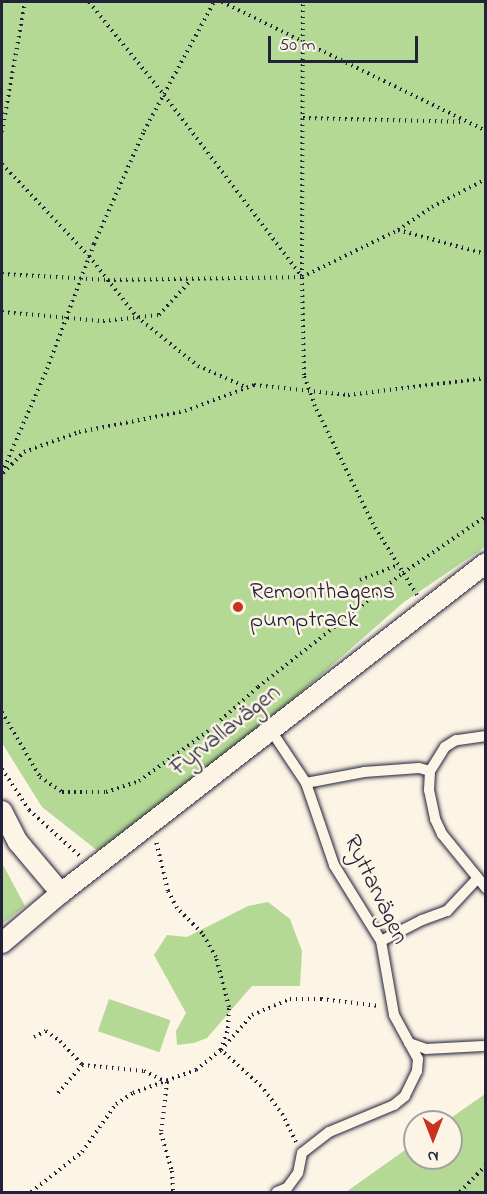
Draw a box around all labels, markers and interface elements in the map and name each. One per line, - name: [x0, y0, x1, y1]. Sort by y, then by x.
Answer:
- scale bar: [271, 24, 421, 62]
- text: 50 m: [279, 33, 316, 59]
- place label: Remonthagens pumptrack: [250, 579, 395, 635]
- marker: Remonthagens pumptrack: [231, 600, 245, 614]
- street label: Fyrvallavägen: [165, 679, 287, 783]
- street label: Ryttarvägen: [336, 831, 414, 949]
- north arrow: [403, 1110, 463, 1170]
- text: N: [428, 1144, 438, 1168]

